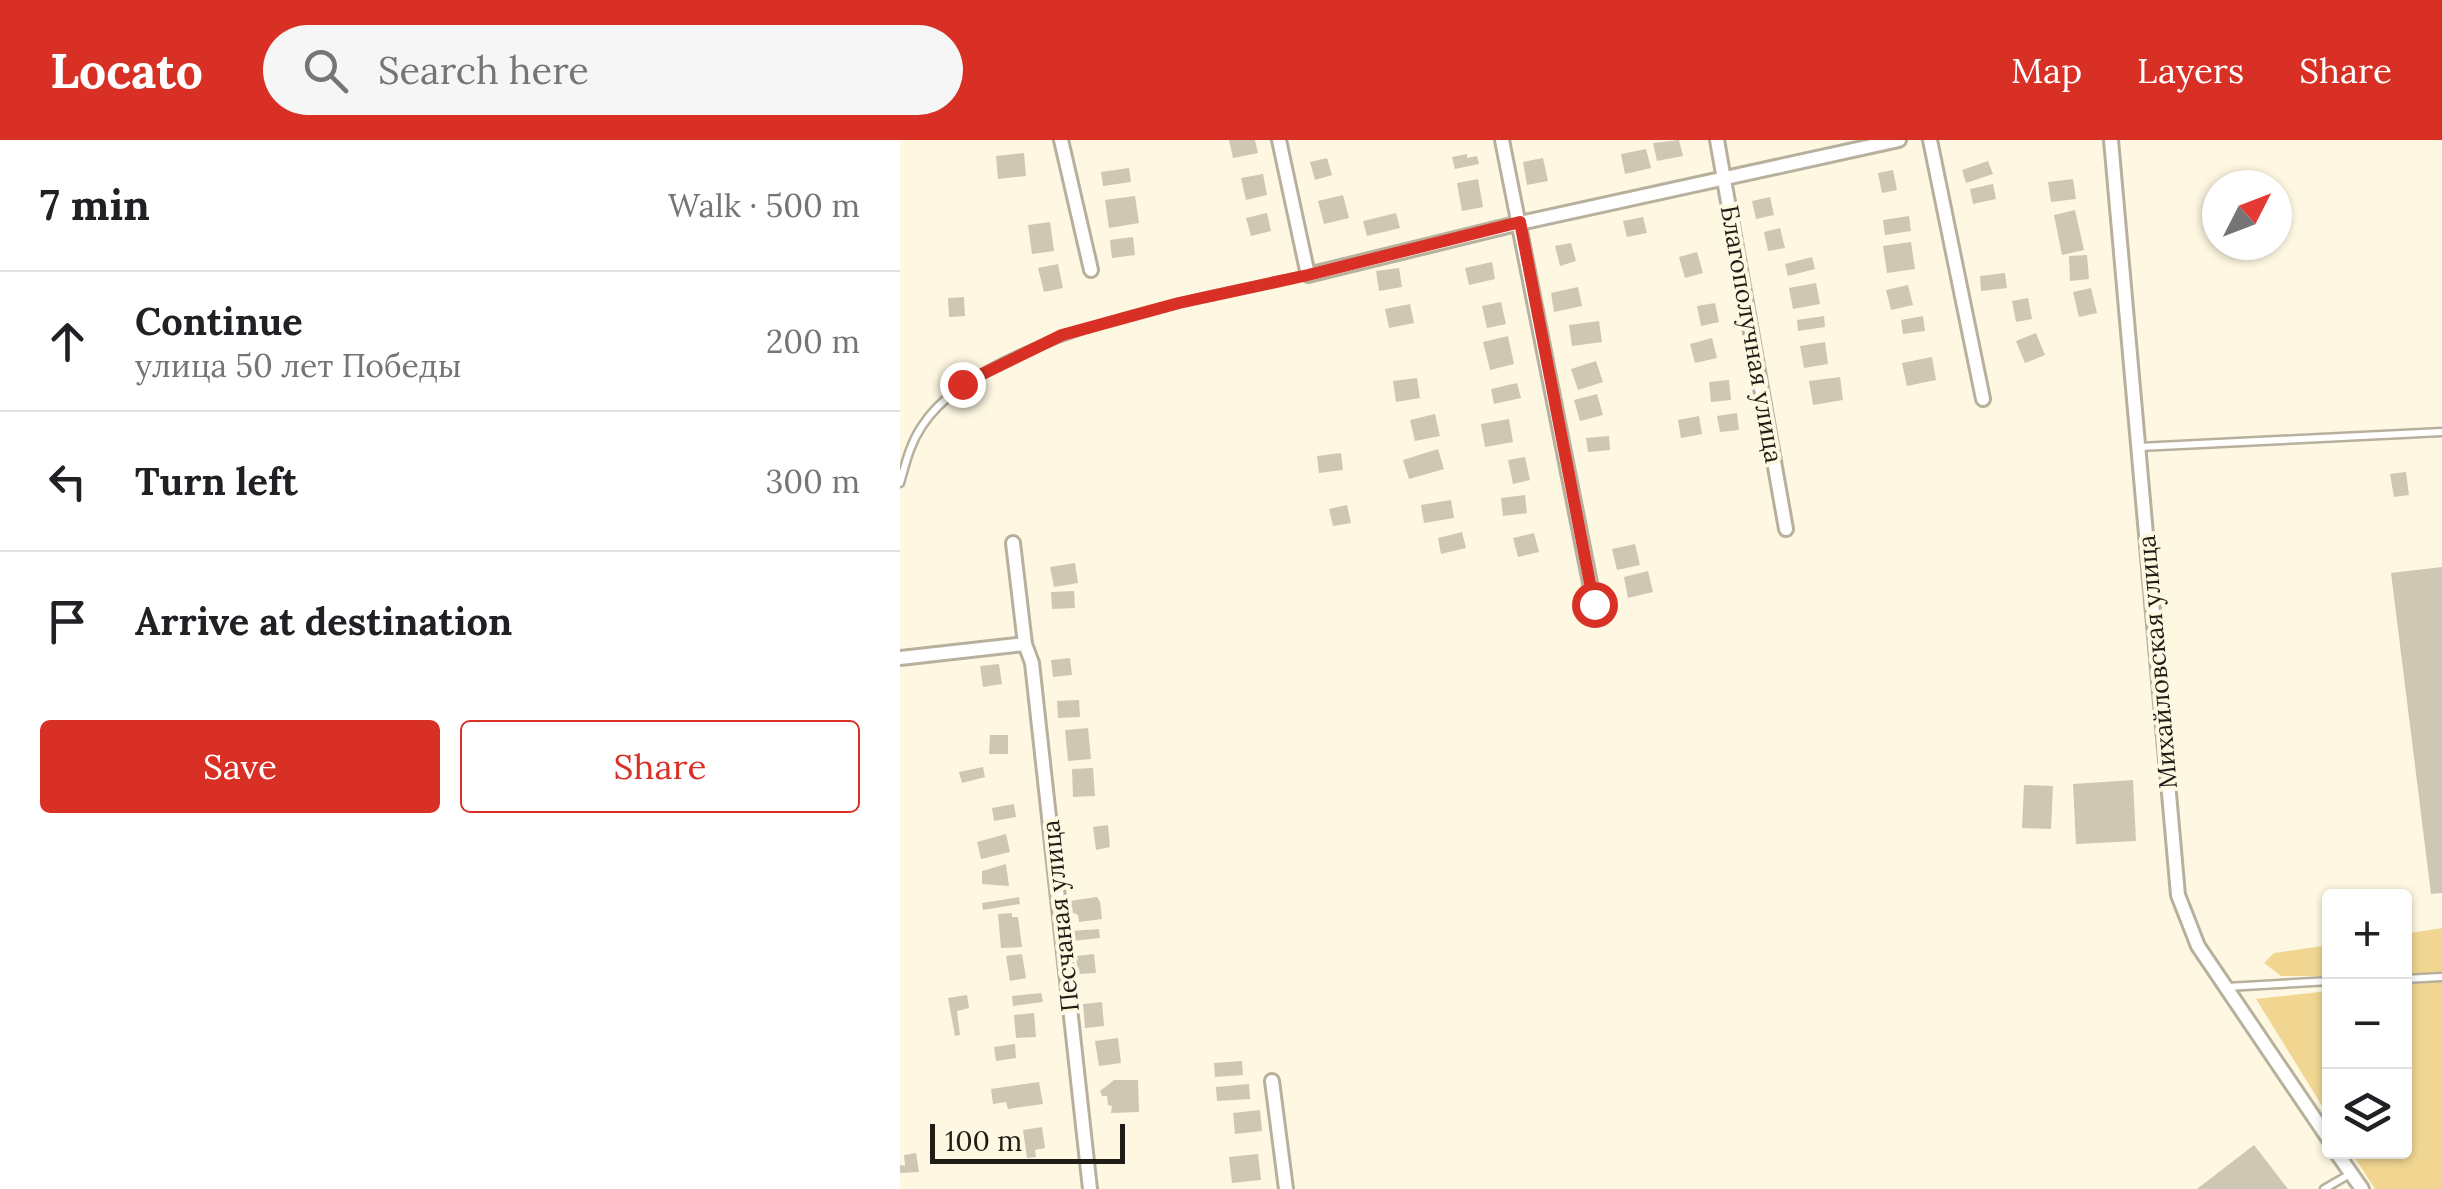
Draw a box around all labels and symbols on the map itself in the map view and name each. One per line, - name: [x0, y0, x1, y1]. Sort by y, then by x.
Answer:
- north arrow: [2202, 170, 2292, 260]
- street label: Благополучная улица: [1714, 203, 1790, 465]
- route end: [940, 362, 986, 408]
- street label: Михайловская улица: [2130, 534, 2184, 790]
- route start: [1572, 582, 1618, 628]
- street label: Песчаная улица: [1034, 818, 1086, 1013]
- scale bar: [930, 1119, 1125, 1164]

